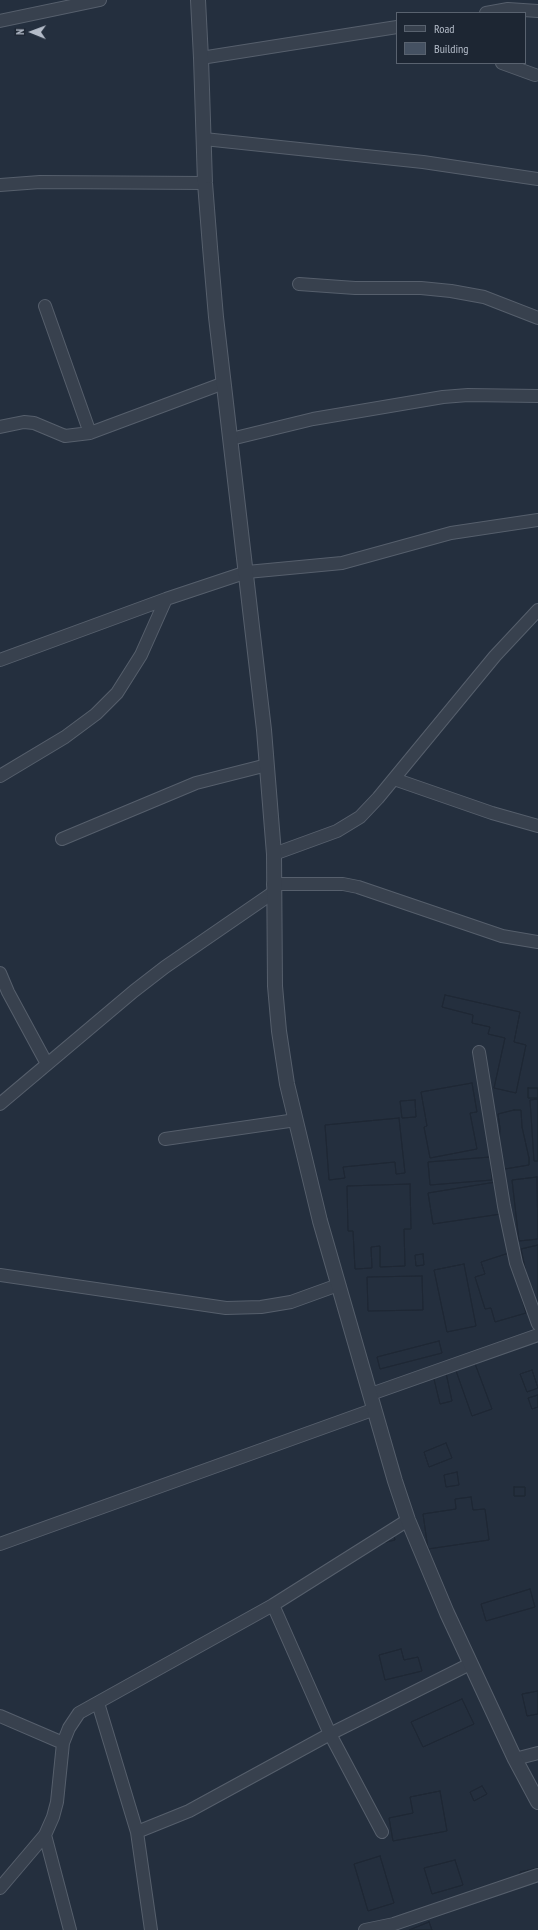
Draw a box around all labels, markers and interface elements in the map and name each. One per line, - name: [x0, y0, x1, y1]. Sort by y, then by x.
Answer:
- north arrow: [12, 12, 52, 52]
- legend: [396, 12, 526, 64]
- text: Road: [434, 21, 454, 36]
- text: N: [13, 29, 27, 35]
- text: Building: [434, 41, 469, 56]

